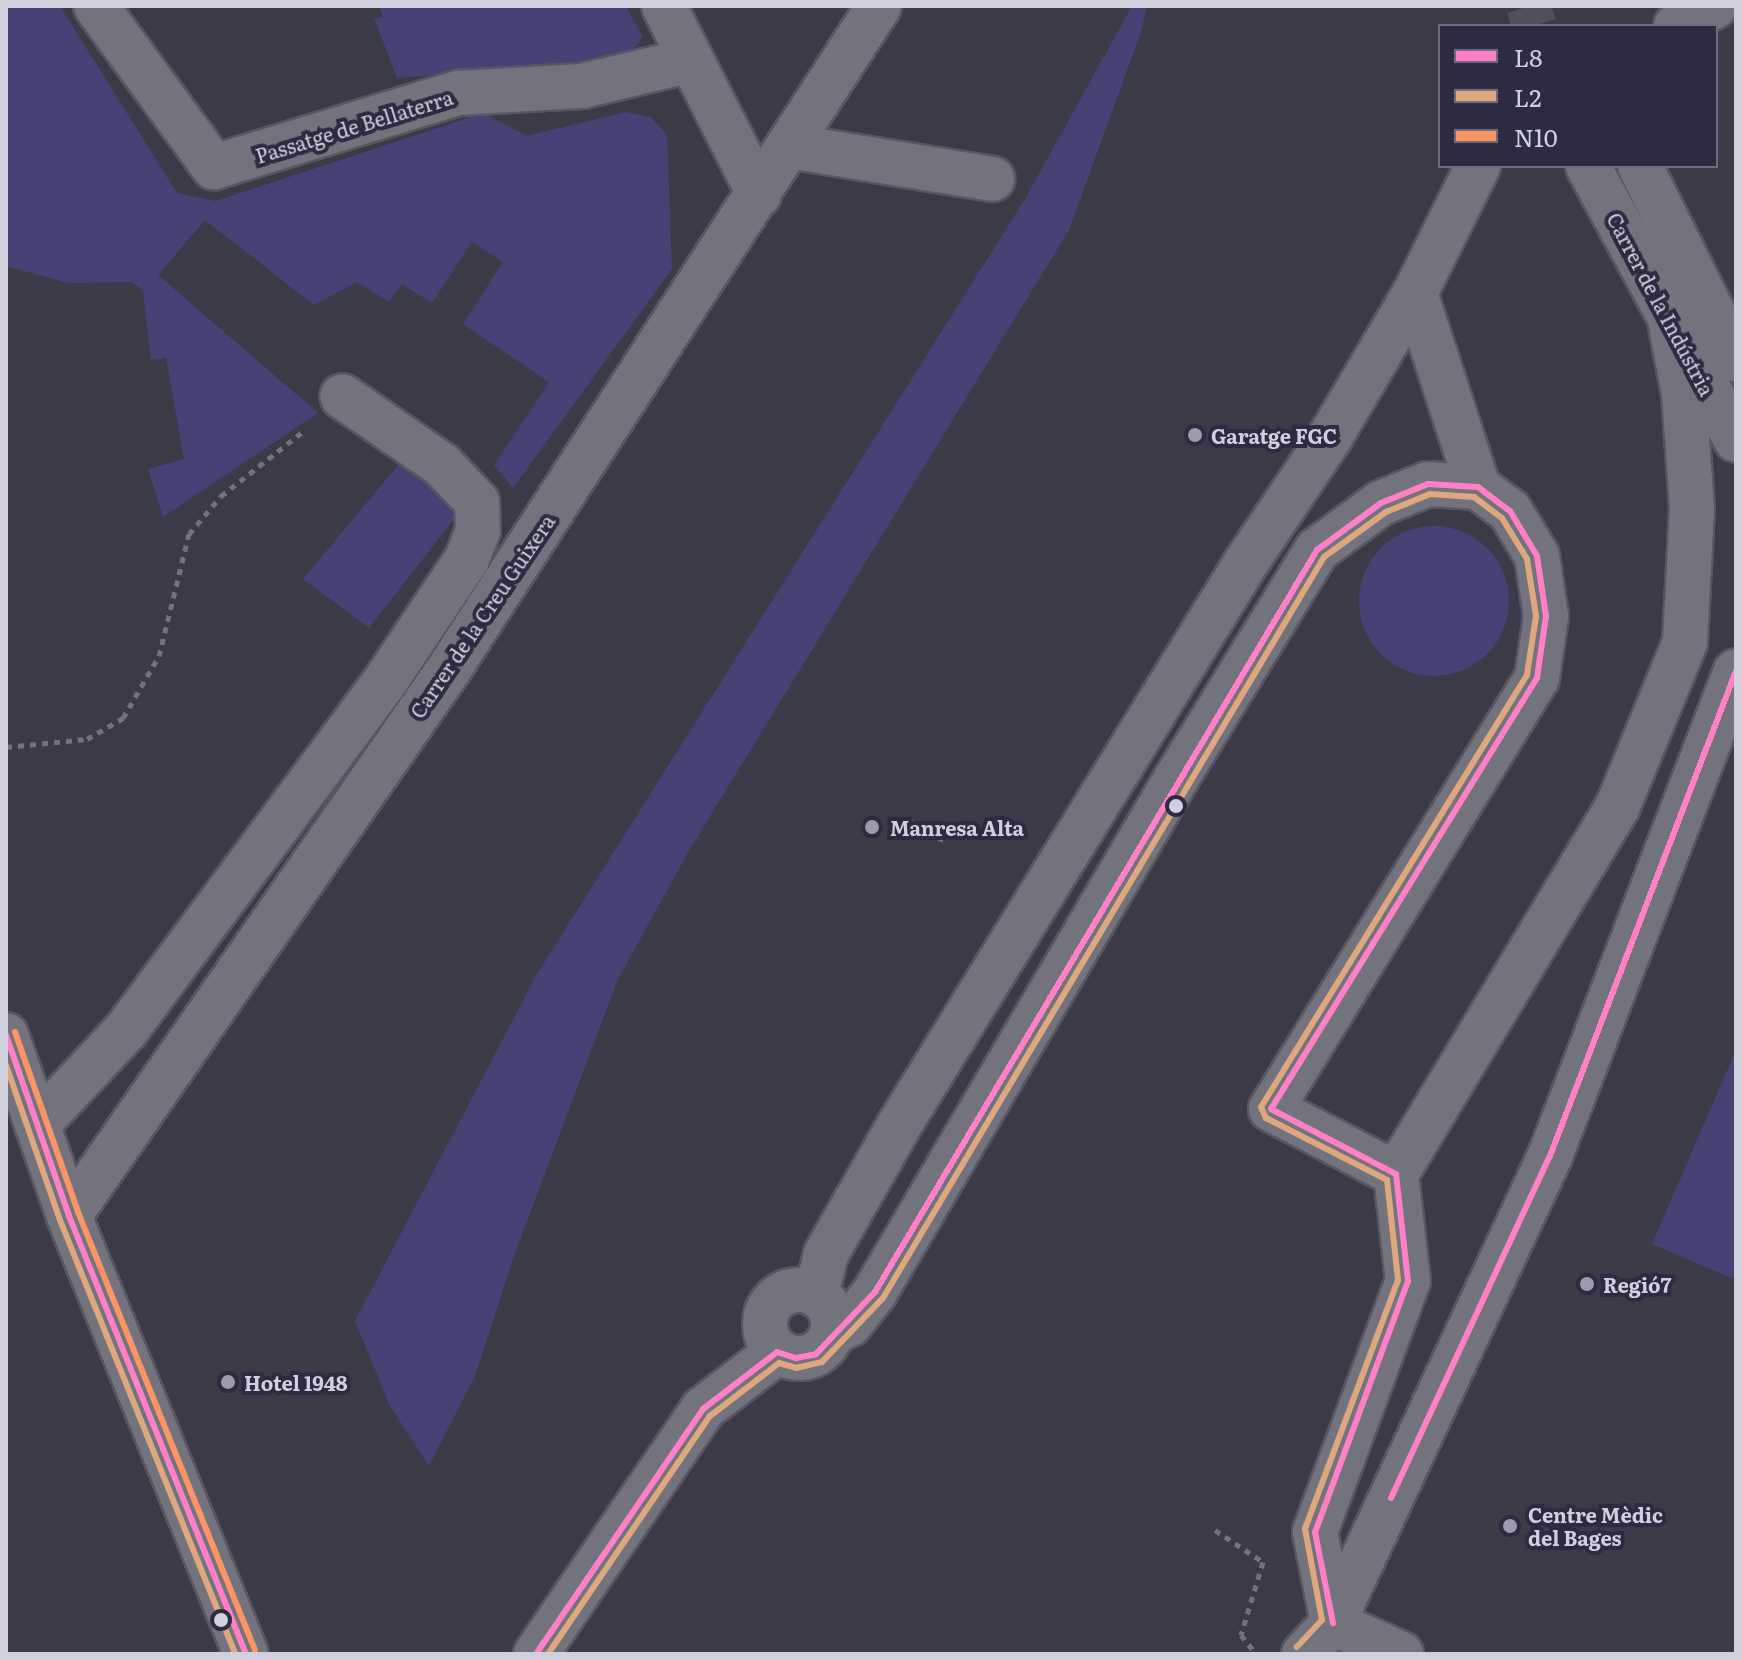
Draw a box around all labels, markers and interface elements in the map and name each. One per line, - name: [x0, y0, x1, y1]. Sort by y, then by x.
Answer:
- legend: [1438, 24, 1718, 168]
- text: L8: [1514, 39, 1543, 74]
- text: L2: [1514, 79, 1541, 114]
- street label: Passatge de Bellaterra: [252, 85, 456, 167]
- text: N10: [1514, 119, 1558, 154]
- street label: Carrer de la Indústria: [1603, 208, 1719, 400]
- place label: Garatge FGC: [1211, 423, 1337, 447]
- marker: Garatge FGC: [1186, 426, 1204, 444]
- street label: Carrer de la Creu Guixera: [405, 510, 559, 722]
- unlabelled marker: [1168, 798, 1184, 814]
- place label: Manresa Alta: [890, 815, 1024, 839]
- marker: Manresa Alta: [861, 816, 883, 838]
- place label: Regió7: [1603, 1272, 1671, 1296]
- marker: Regió7: [1578, 1275, 1596, 1293]
- place label: Hotel 1948: [244, 1370, 347, 1394]
- marker: Hotel 1948: [219, 1373, 237, 1391]
- place label: Centre Mèdic del Bages: [1528, 1502, 1663, 1549]
- marker: Centre Mèdic del Bages: [1499, 1515, 1521, 1537]
- unlabelled marker: [213, 1612, 229, 1628]

